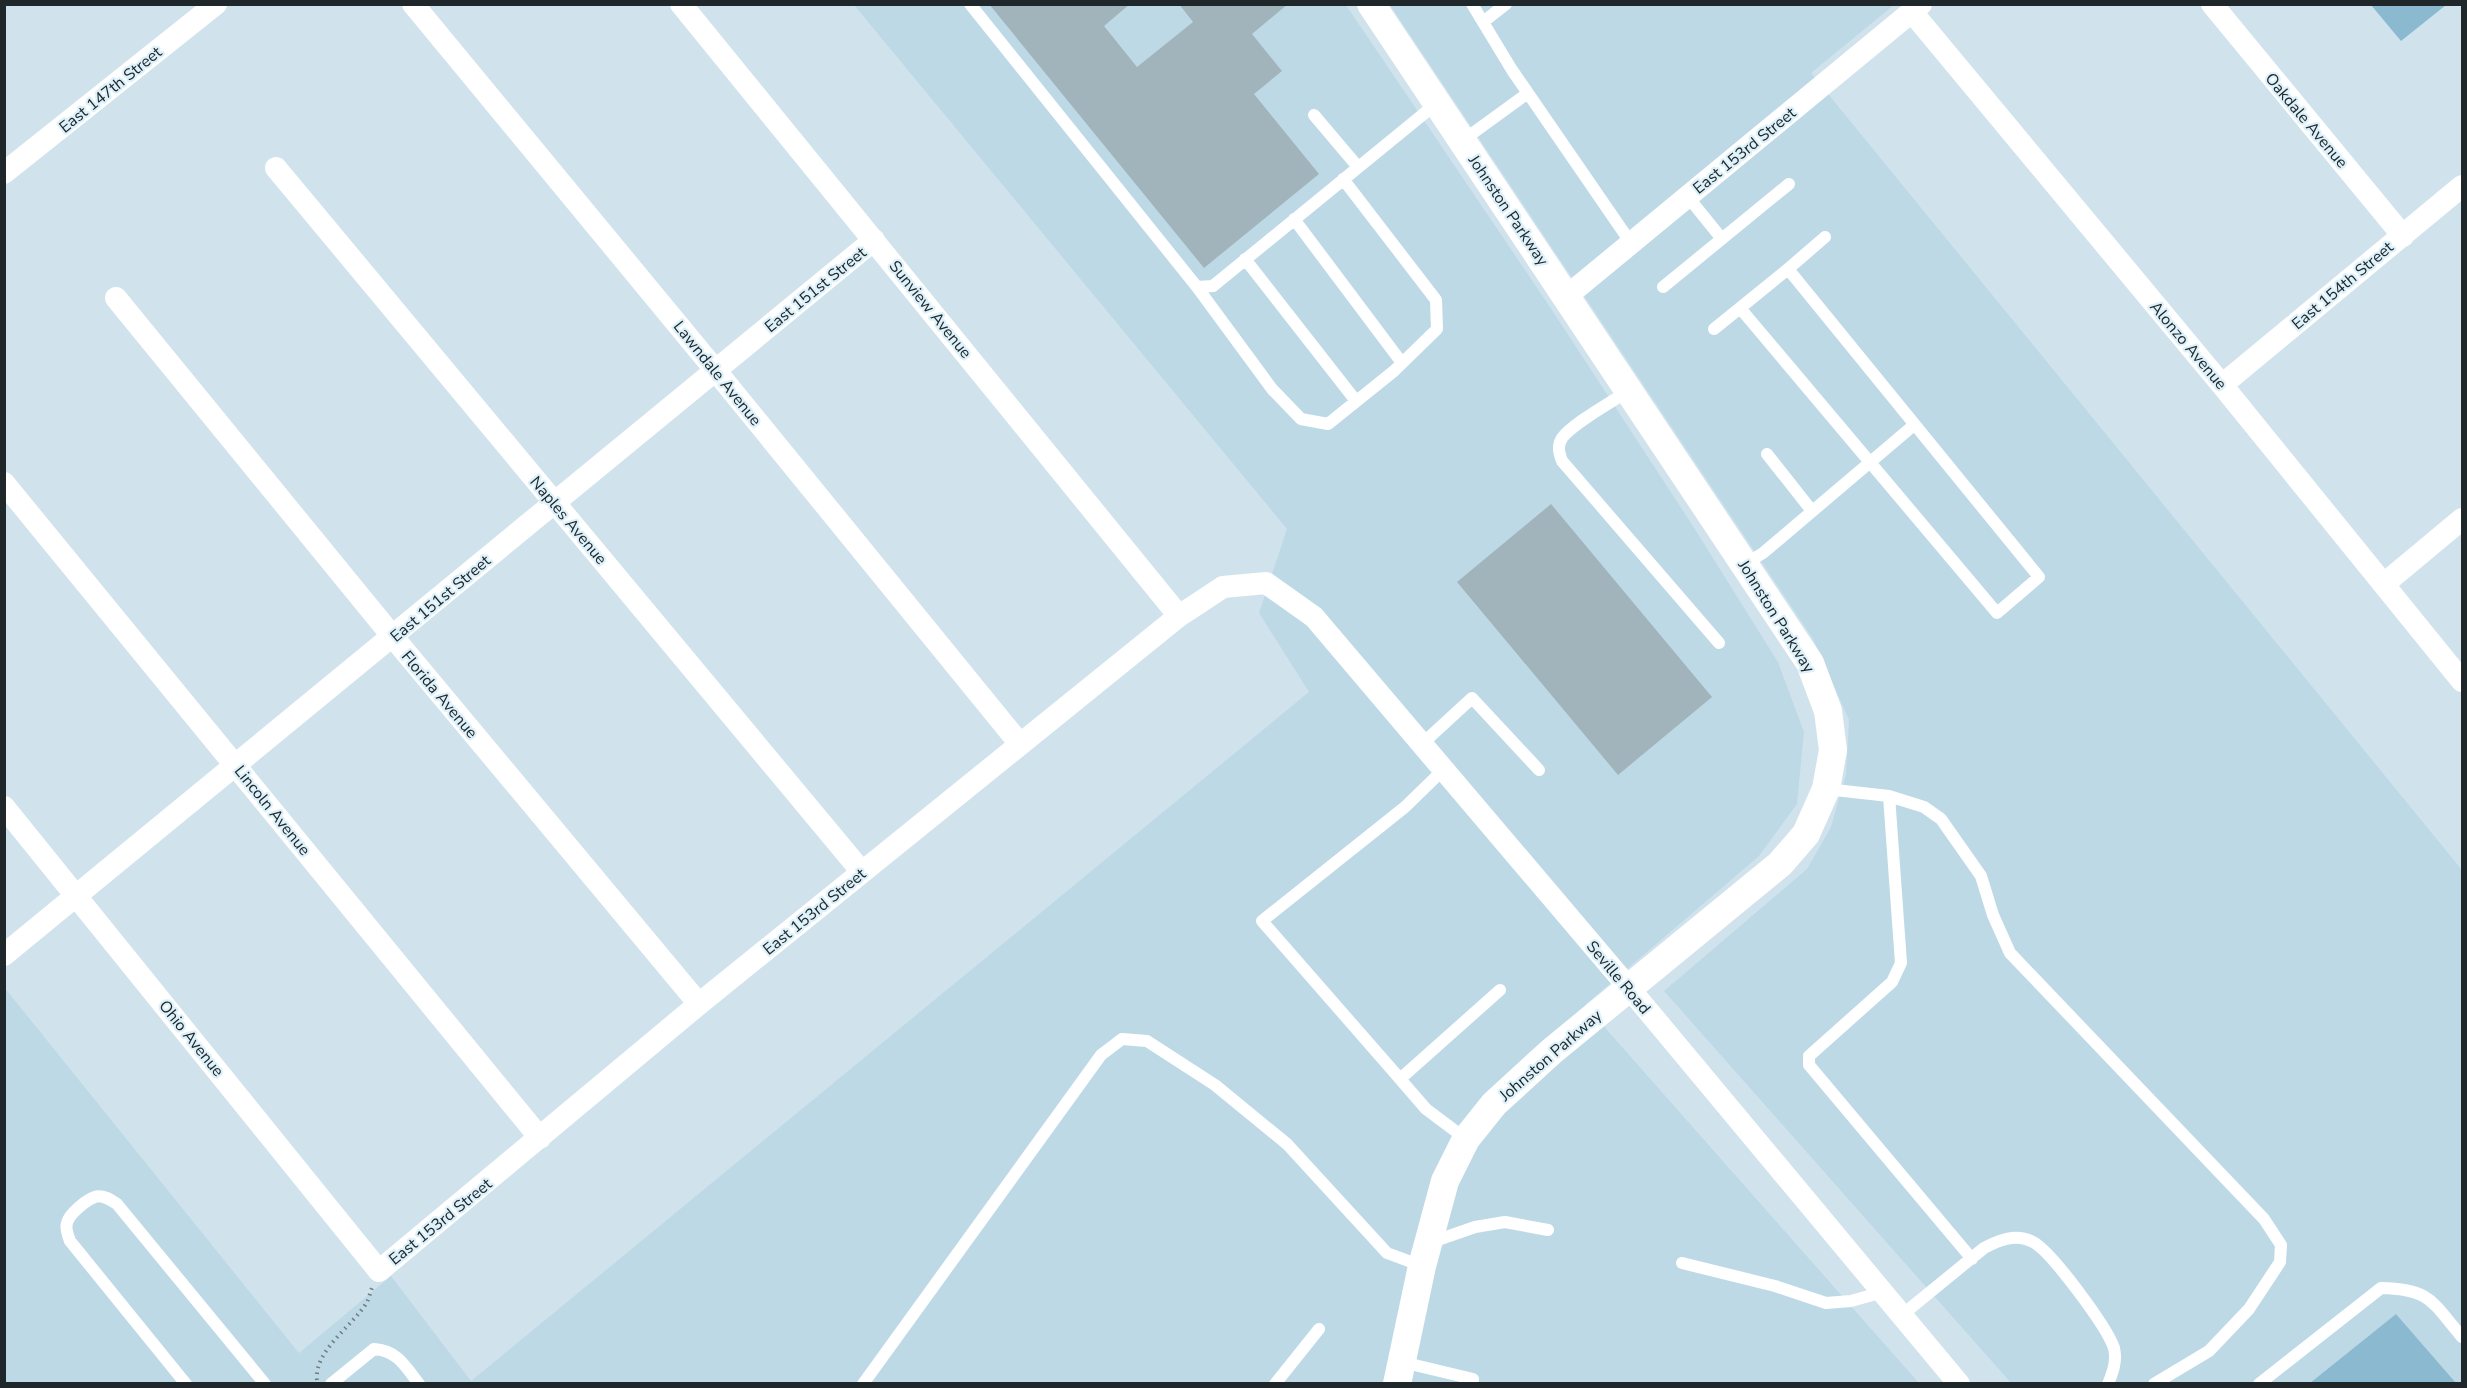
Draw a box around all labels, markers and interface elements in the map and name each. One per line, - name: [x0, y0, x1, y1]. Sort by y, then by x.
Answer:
- street label: East 147th Street: [55, 41, 167, 138]
- street label: Oakdale Avenue: [2260, 68, 2353, 173]
- street label: East 153rd Street: [1689, 102, 1801, 199]
- street label: Johnston Parkway: [1462, 150, 1554, 271]
- street label: East 154th Street: [2287, 237, 2398, 335]
- street label: East 151st Street: [760, 242, 871, 338]
- street label: Sunview Avenue: [884, 256, 977, 363]
- street label: Alonzo Avenue: [2145, 297, 2232, 394]
- street label: Lawndale Avenue: [668, 317, 766, 431]
- street label: Naples Avenue: [525, 472, 612, 569]
- street label: East 151st Street: [386, 550, 496, 647]
- street label: Johnston Parkway: [1732, 555, 1820, 678]
- street label: Florida Avenue: [396, 646, 482, 743]
- street label: Lincoln Avenue: [229, 761, 315, 860]
- street label: East 153rd Street: [759, 863, 871, 960]
- street label: Seville Road: [1581, 936, 1655, 1019]
- street label: Ohio Avenue: [154, 996, 229, 1082]
- street label: Johnston Parkway: [1494, 1005, 1607, 1107]
- street label: East 153rd Street: [385, 1173, 497, 1270]

